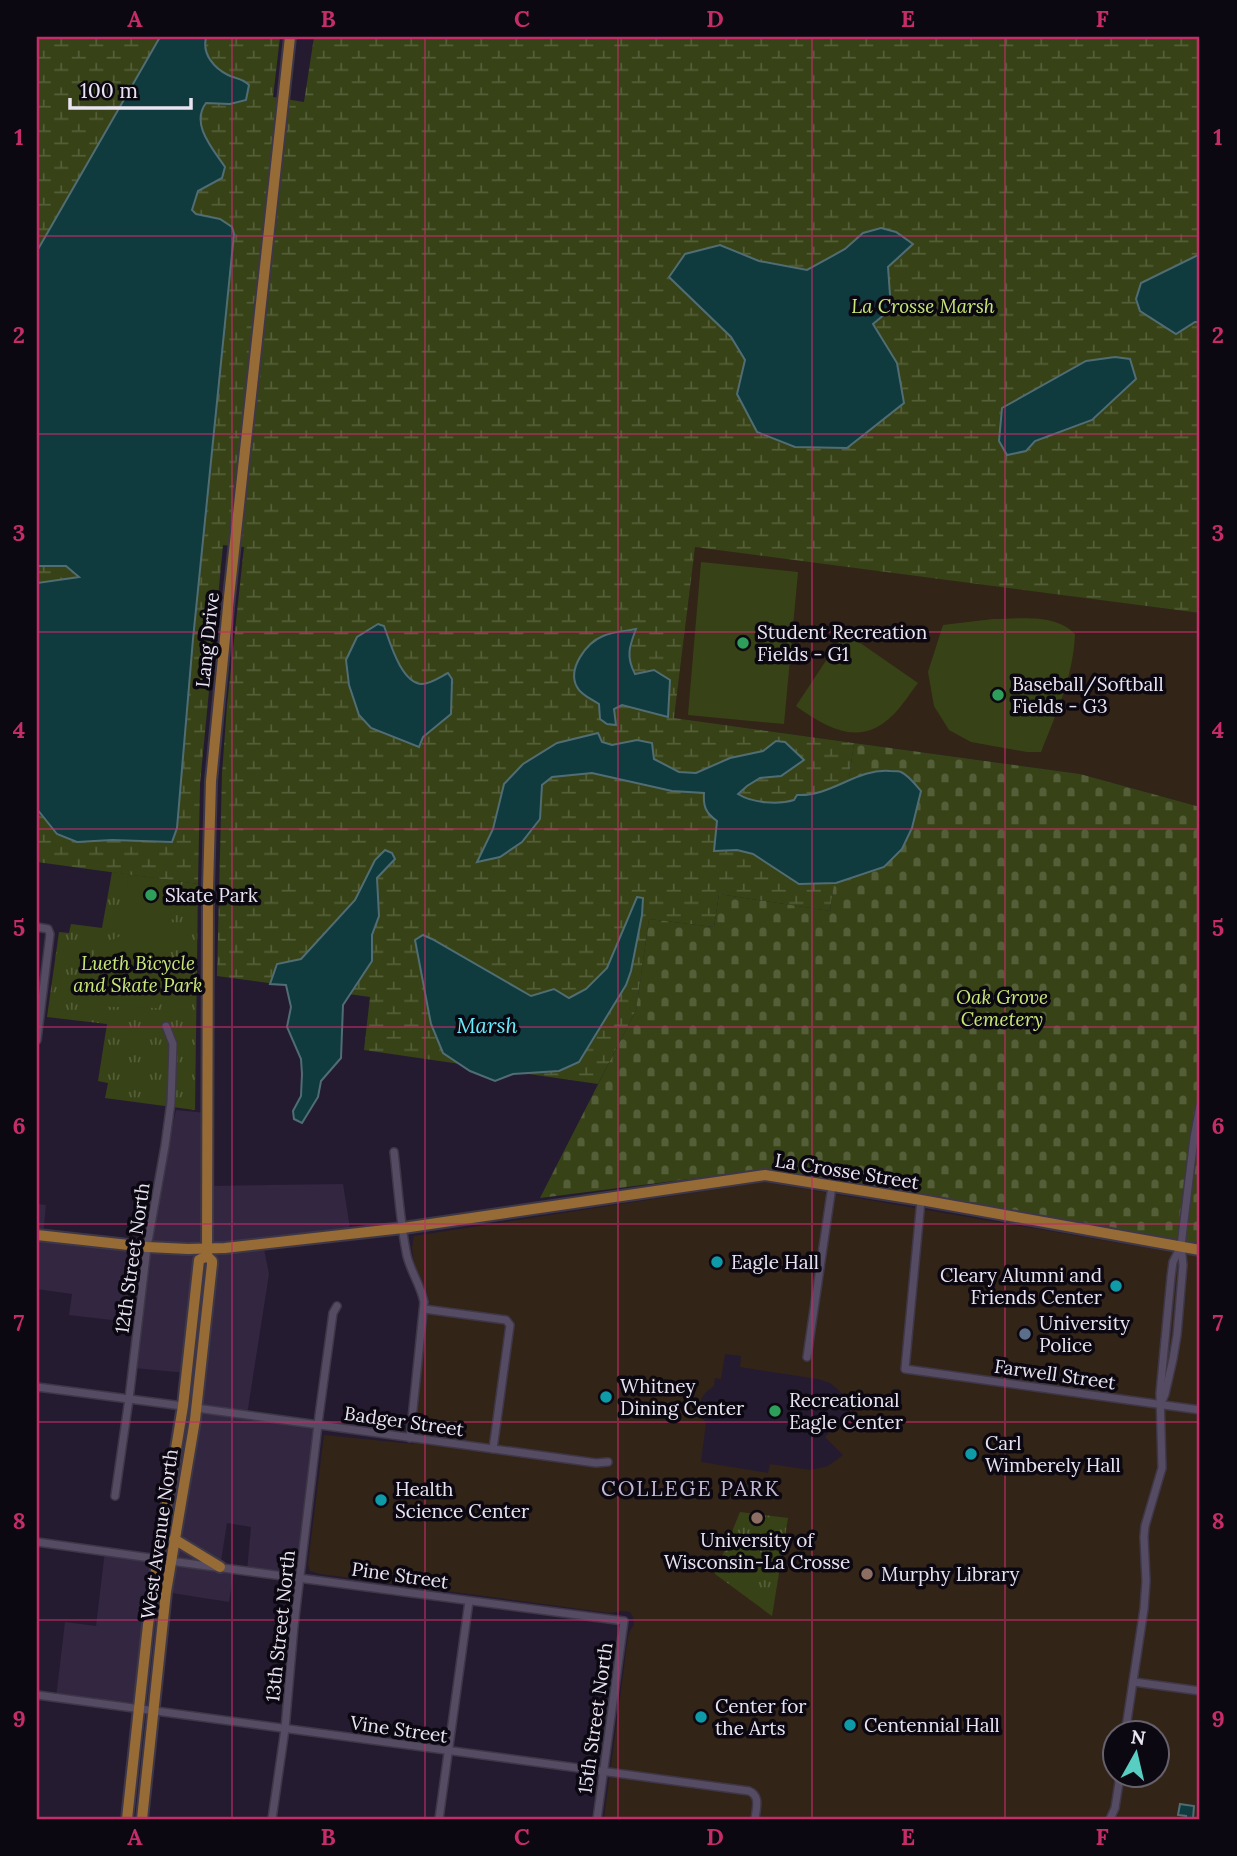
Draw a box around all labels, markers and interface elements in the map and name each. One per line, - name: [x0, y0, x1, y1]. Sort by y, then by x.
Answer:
- text: A: [127, 4, 143, 33]
- text: B: [320, 4, 336, 33]
- text: C: [514, 4, 530, 33]
- text: D: [706, 4, 724, 33]
- text: E: [901, 4, 915, 33]
- text: F: [1095, 4, 1109, 33]
- scale bar: [70, 66, 191, 110]
- text: 100 m: [80, 77, 138, 104]
- text: 1: [14, 122, 24, 151]
- text: 1: [1213, 122, 1223, 151]
- park label: La Crosse Marsh: [851, 294, 995, 318]
- text: 2: [13, 320, 25, 349]
- text: 2: [1212, 320, 1224, 349]
- text: 3: [13, 518, 25, 547]
- text: 3: [1212, 518, 1224, 547]
- street label: Lang Drive: [190, 591, 224, 689]
- place label: Student Recreation Fields - G1: [757, 620, 927, 666]
- marker: Student Recreation Fields - G1: [735, 635, 751, 651]
- place label: Baseball/Softball Fields - G3: [1012, 672, 1164, 718]
- marker: Baseball/Softball Fields - G3: [990, 687, 1006, 703]
- text: 4: [13, 715, 25, 744]
- text: 4: [1212, 715, 1224, 744]
- place label: Skate Park: [165, 883, 259, 907]
- marker: Skate Park: [143, 887, 159, 903]
- text: 5: [13, 913, 25, 942]
- text: 5: [1212, 913, 1224, 942]
- park label: Lueth Bicycle and Skate Park: [73, 951, 203, 997]
- park label: Oak Grove Cemetery: [956, 985, 1048, 1031]
- water label: Marsh: [456, 1012, 518, 1039]
- text: 6: [12, 1111, 26, 1140]
- text: 6: [1211, 1111, 1225, 1140]
- street label: La Crosse Street: [773, 1148, 921, 1194]
- street label: 12th Street North: [110, 1181, 154, 1335]
- place label: Eagle Hall: [731, 1250, 819, 1274]
- marker: Eagle Hall: [709, 1254, 725, 1270]
- place label: Cleary Alumni and Friends Center: [940, 1263, 1103, 1309]
- marker: Cleary Alumni and Friends Center: [1108, 1278, 1124, 1294]
- text: 7: [14, 1308, 25, 1337]
- text: 7: [1213, 1308, 1224, 1337]
- place label: University Police: [1039, 1311, 1130, 1357]
- marker: University Police: [1017, 1326, 1033, 1342]
- street label: Farwell Street: [993, 1354, 1118, 1394]
- place label: Whitney Dining Center: [620, 1374, 745, 1420]
- place label: Recreational Eagle Center: [789, 1388, 904, 1434]
- marker: Whitney Dining Center: [598, 1389, 614, 1405]
- street label: Badger Street: [343, 1401, 466, 1441]
- marker: Recreational Eagle Center: [767, 1403, 783, 1419]
- place label: Carl Wimberely Hall: [985, 1431, 1121, 1477]
- marker: Carl Wimberely Hall: [963, 1446, 979, 1462]
- street label: West Avenue North: [135, 1447, 183, 1621]
- district label: COLLEGE PARK: [601, 1475, 781, 1502]
- place label: Health Science Center: [395, 1477, 530, 1523]
- marker: Health Science Center: [373, 1492, 389, 1508]
- text: 8: [12, 1506, 26, 1535]
- text: 8: [1211, 1506, 1225, 1535]
- marker: University of Wisconsin-La Crosse: [749, 1510, 765, 1526]
- place label: University of Wisconsin-La Crosse: [664, 1528, 850, 1574]
- street label: 13th Street North: [260, 1549, 300, 1703]
- street label: Pine Street: [350, 1556, 451, 1594]
- place label: Murphy Library: [881, 1562, 1020, 1586]
- marker: Murphy Library: [859, 1566, 875, 1582]
- street label: 15th Street North: [573, 1641, 617, 1795]
- place label: Center for the Arts: [715, 1694, 807, 1740]
- text: 9: [12, 1704, 26, 1733]
- text: 9: [1211, 1704, 1225, 1733]
- marker: Center for the Arts: [693, 1709, 709, 1725]
- street label: Vine Street: [348, 1710, 450, 1748]
- place label: Centennial Hall: [864, 1713, 1000, 1737]
- marker: Centennial Hall: [842, 1717, 858, 1733]
- north arrow: [1100, 1720, 1170, 1790]
- text: N: [1129, 1724, 1148, 1750]
- text: A: [127, 1822, 143, 1851]
- text: B: [320, 1822, 336, 1851]
- text: C: [514, 1822, 530, 1851]
- text: D: [706, 1822, 724, 1851]
- text: E: [901, 1822, 915, 1851]
- text: F: [1095, 1822, 1109, 1851]

